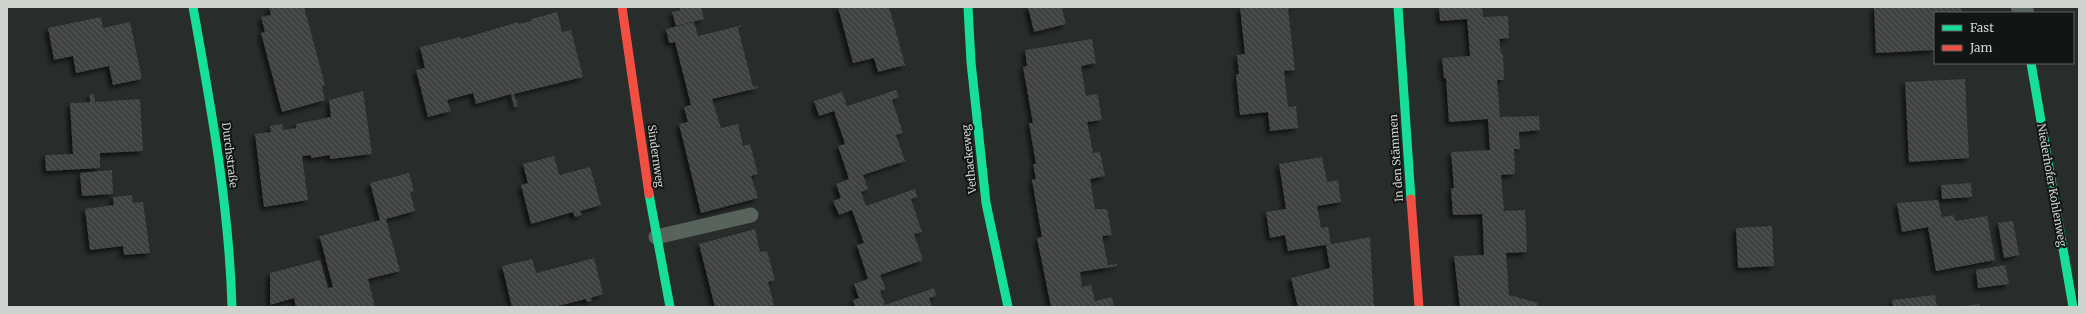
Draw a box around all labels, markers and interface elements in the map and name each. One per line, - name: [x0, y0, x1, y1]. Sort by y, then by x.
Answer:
- legend: [1934, 12, 2074, 64]
- text: Fast: [1970, 20, 1994, 35]
- text: Jam: [1969, 40, 1993, 55]
- street label: In den Stämmen: [1386, 113, 1406, 202]
- street label: Durchstraße: [219, 121, 241, 189]
- street label: Niederhofer Kohlenweg: [2034, 122, 2070, 248]
- street label: Vethackeweg: [958, 123, 980, 195]
- street label: Sindernweg: [645, 124, 667, 189]

